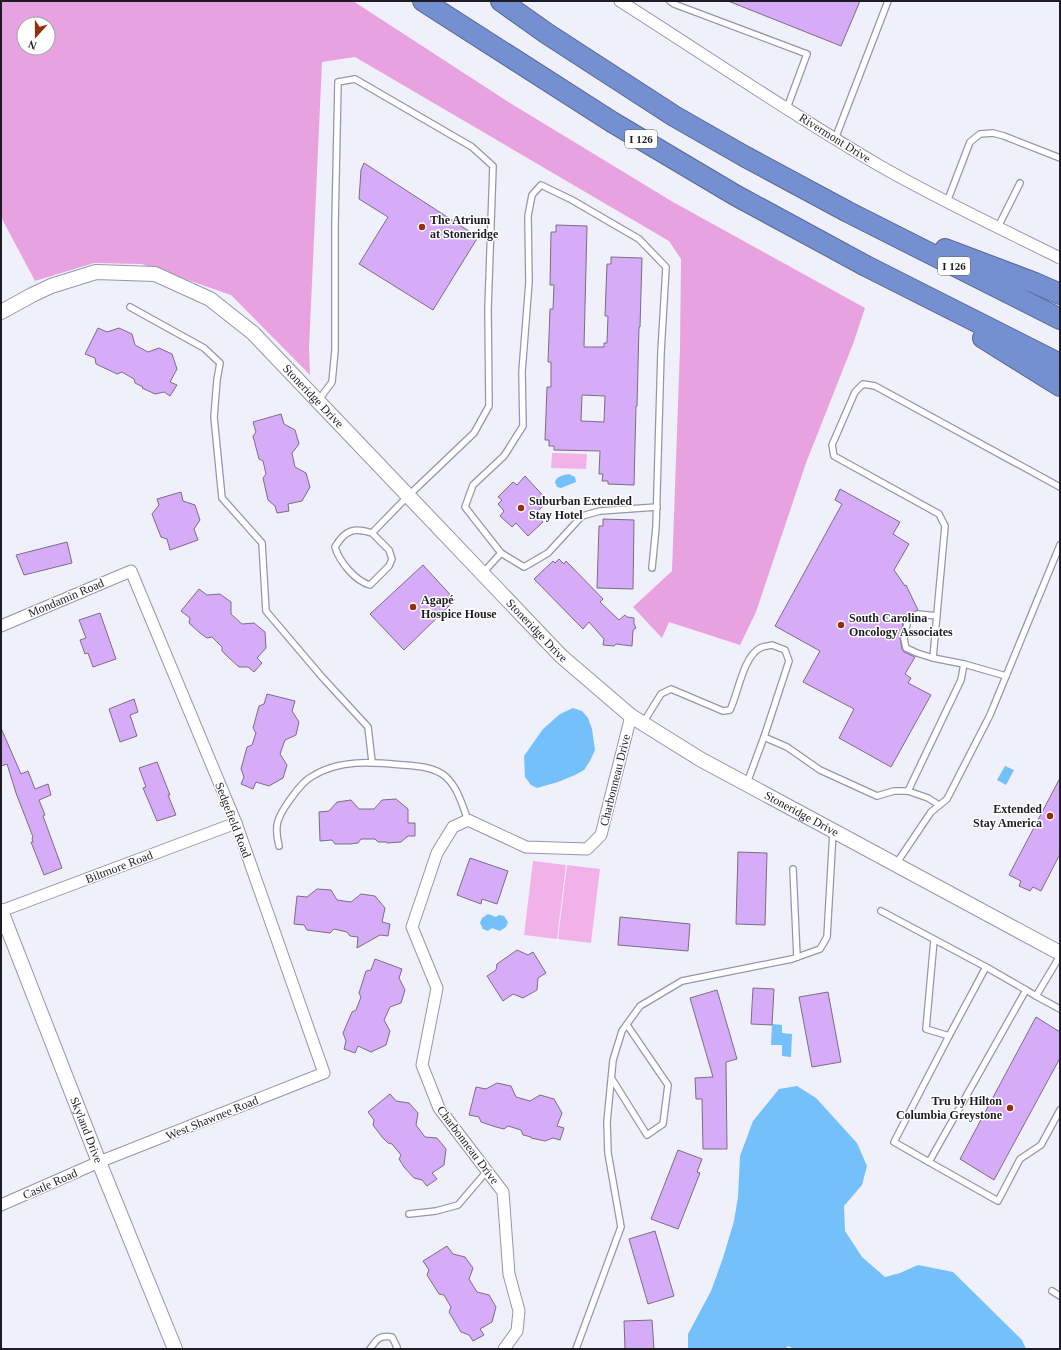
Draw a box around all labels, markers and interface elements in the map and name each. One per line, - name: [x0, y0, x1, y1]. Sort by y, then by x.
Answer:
- north arrow: [16, 16, 56, 56]
- text: N: [27, 38, 38, 52]
- street label: Rivermont Drive: [797, 110, 873, 166]
- road number: I 126: [625, 130, 657, 148]
- place label: The Atrium at Stoneridge: [430, 213, 499, 241]
- marker: The Atrium at Stoneridge: [417, 222, 427, 232]
- road number: I 126: [938, 257, 970, 275]
- street label: Stoneridge Drive: [280, 361, 347, 431]
- place label: Suburban Extended Stay Hotel: [529, 494, 632, 522]
- marker: Suburban Extended Stay Hotel: [516, 503, 526, 513]
- street label: Mondamin Road: [26, 576, 106, 620]
- place label: Agapé Hospice House: [421, 593, 497, 621]
- street label: Stoneridge Drive: [503, 596, 570, 665]
- marker: Agapé Hospice House: [408, 602, 418, 612]
- place label: South Carolina Oncology Associates: [849, 611, 953, 639]
- marker: South Carolina Oncology Associates: [836, 620, 846, 630]
- street label: Charbonneau Drive: [597, 733, 633, 827]
- street label: Sedgefield Road: [212, 780, 254, 860]
- street label: Stoneridge Drive: [762, 788, 841, 839]
- place label: Extended Stay America: [973, 802, 1042, 830]
- marker: Extended Stay America: [1045, 811, 1055, 821]
- street label: Biltmore Road: [83, 848, 155, 886]
- street label: West Shawnee Road: [164, 1093, 260, 1143]
- place label: Tru by Hilton Columbia Greystone: [896, 1094, 1003, 1122]
- street label: Skyland Drive: [67, 1095, 106, 1165]
- street label: Charbonneau Drive: [434, 1103, 502, 1187]
- marker: Tru by Hilton Columbia Greystone: [1005, 1103, 1015, 1113]
- street label: Castle Road: [21, 1166, 79, 1202]

